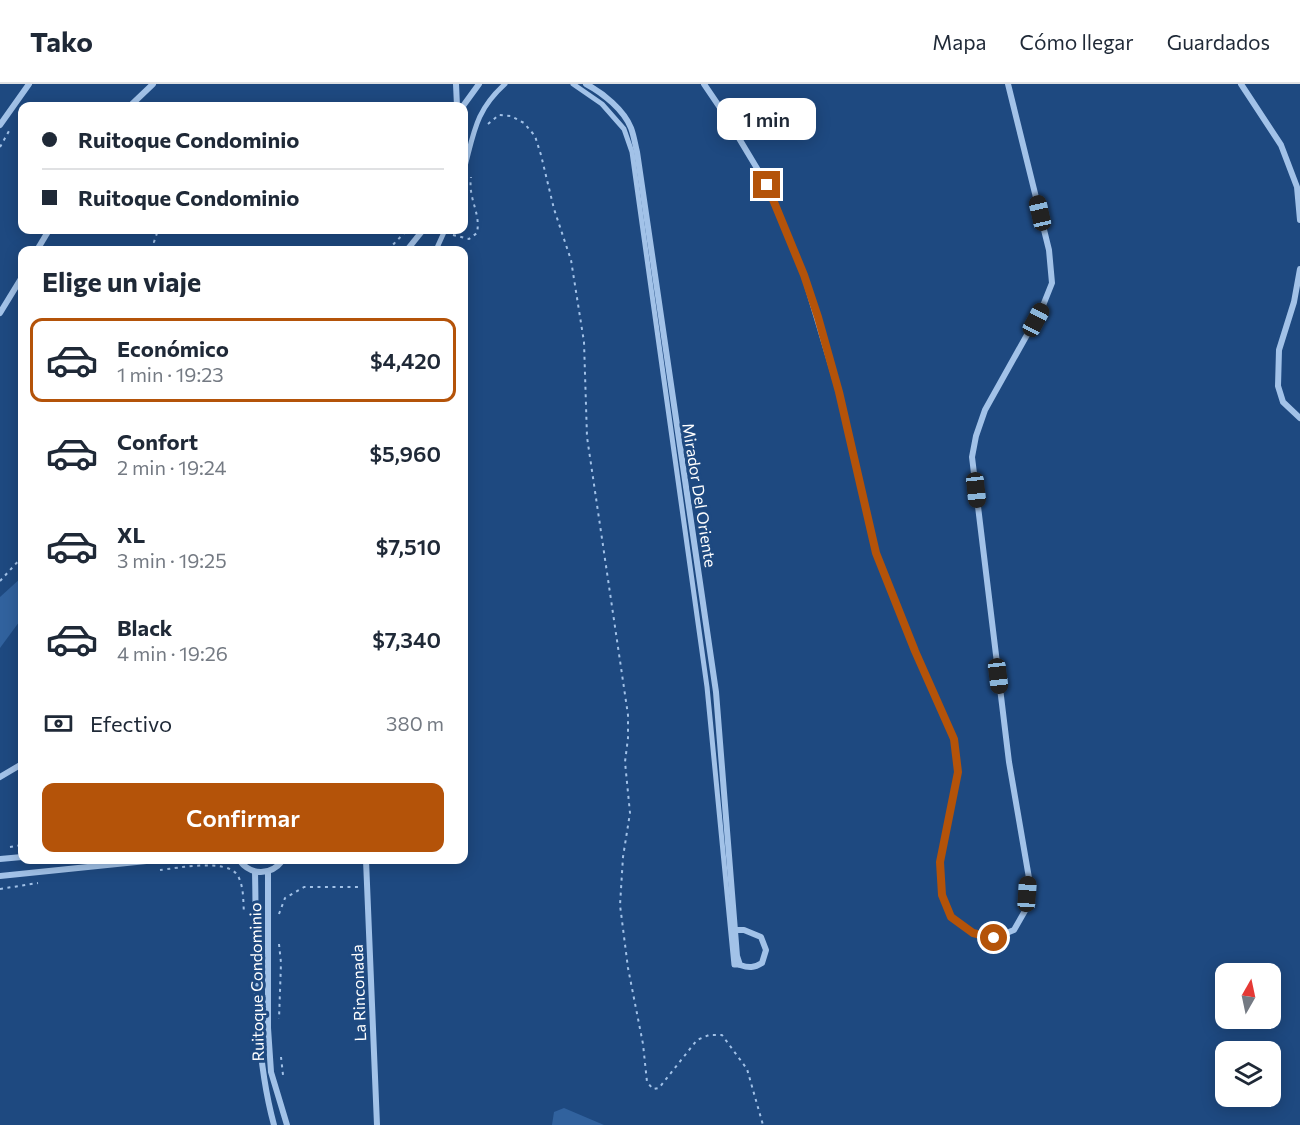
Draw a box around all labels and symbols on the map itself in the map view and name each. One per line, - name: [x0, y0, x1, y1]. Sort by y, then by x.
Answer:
- callout: 1 min: [718, 98, 816, 140]
- route end: [753, 171, 780, 198]
- car: [1027, 193, 1053, 233]
- car: [1020, 300, 1052, 340]
- street label: Mirador Del Oriente: [679, 422, 721, 568]
- car: [965, 471, 987, 509]
- car: [987, 657, 1009, 695]
- car: [1017, 875, 1037, 913]
- street label: Ruitoque Condominio: [245, 902, 267, 1062]
- route start: [980, 924, 1007, 951]
- street label: La Rinconada: [347, 944, 369, 1042]
- north arrow: [1215, 963, 1281, 1029]

